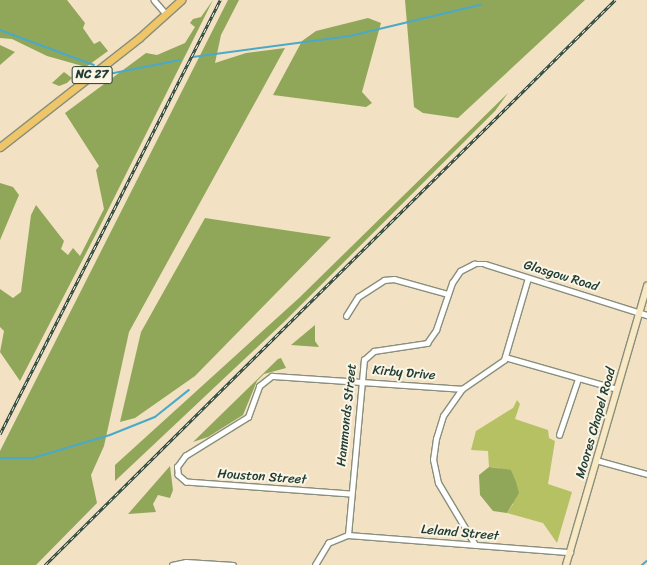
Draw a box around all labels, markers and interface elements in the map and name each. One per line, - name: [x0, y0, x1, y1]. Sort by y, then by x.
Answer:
- road number: NC 27: [71, 65, 113, 85]
- street label: Glasgow Road: [522, 257, 600, 295]
- street label: Kirby Drive: [372, 362, 436, 384]
- street label: Hammonds Street: [334, 363, 360, 467]
- street label: Moores Chapel Road: [573, 366, 619, 480]
- street label: Houston Street: [217, 466, 307, 488]
- street label: Leland Street: [421, 522, 499, 544]

